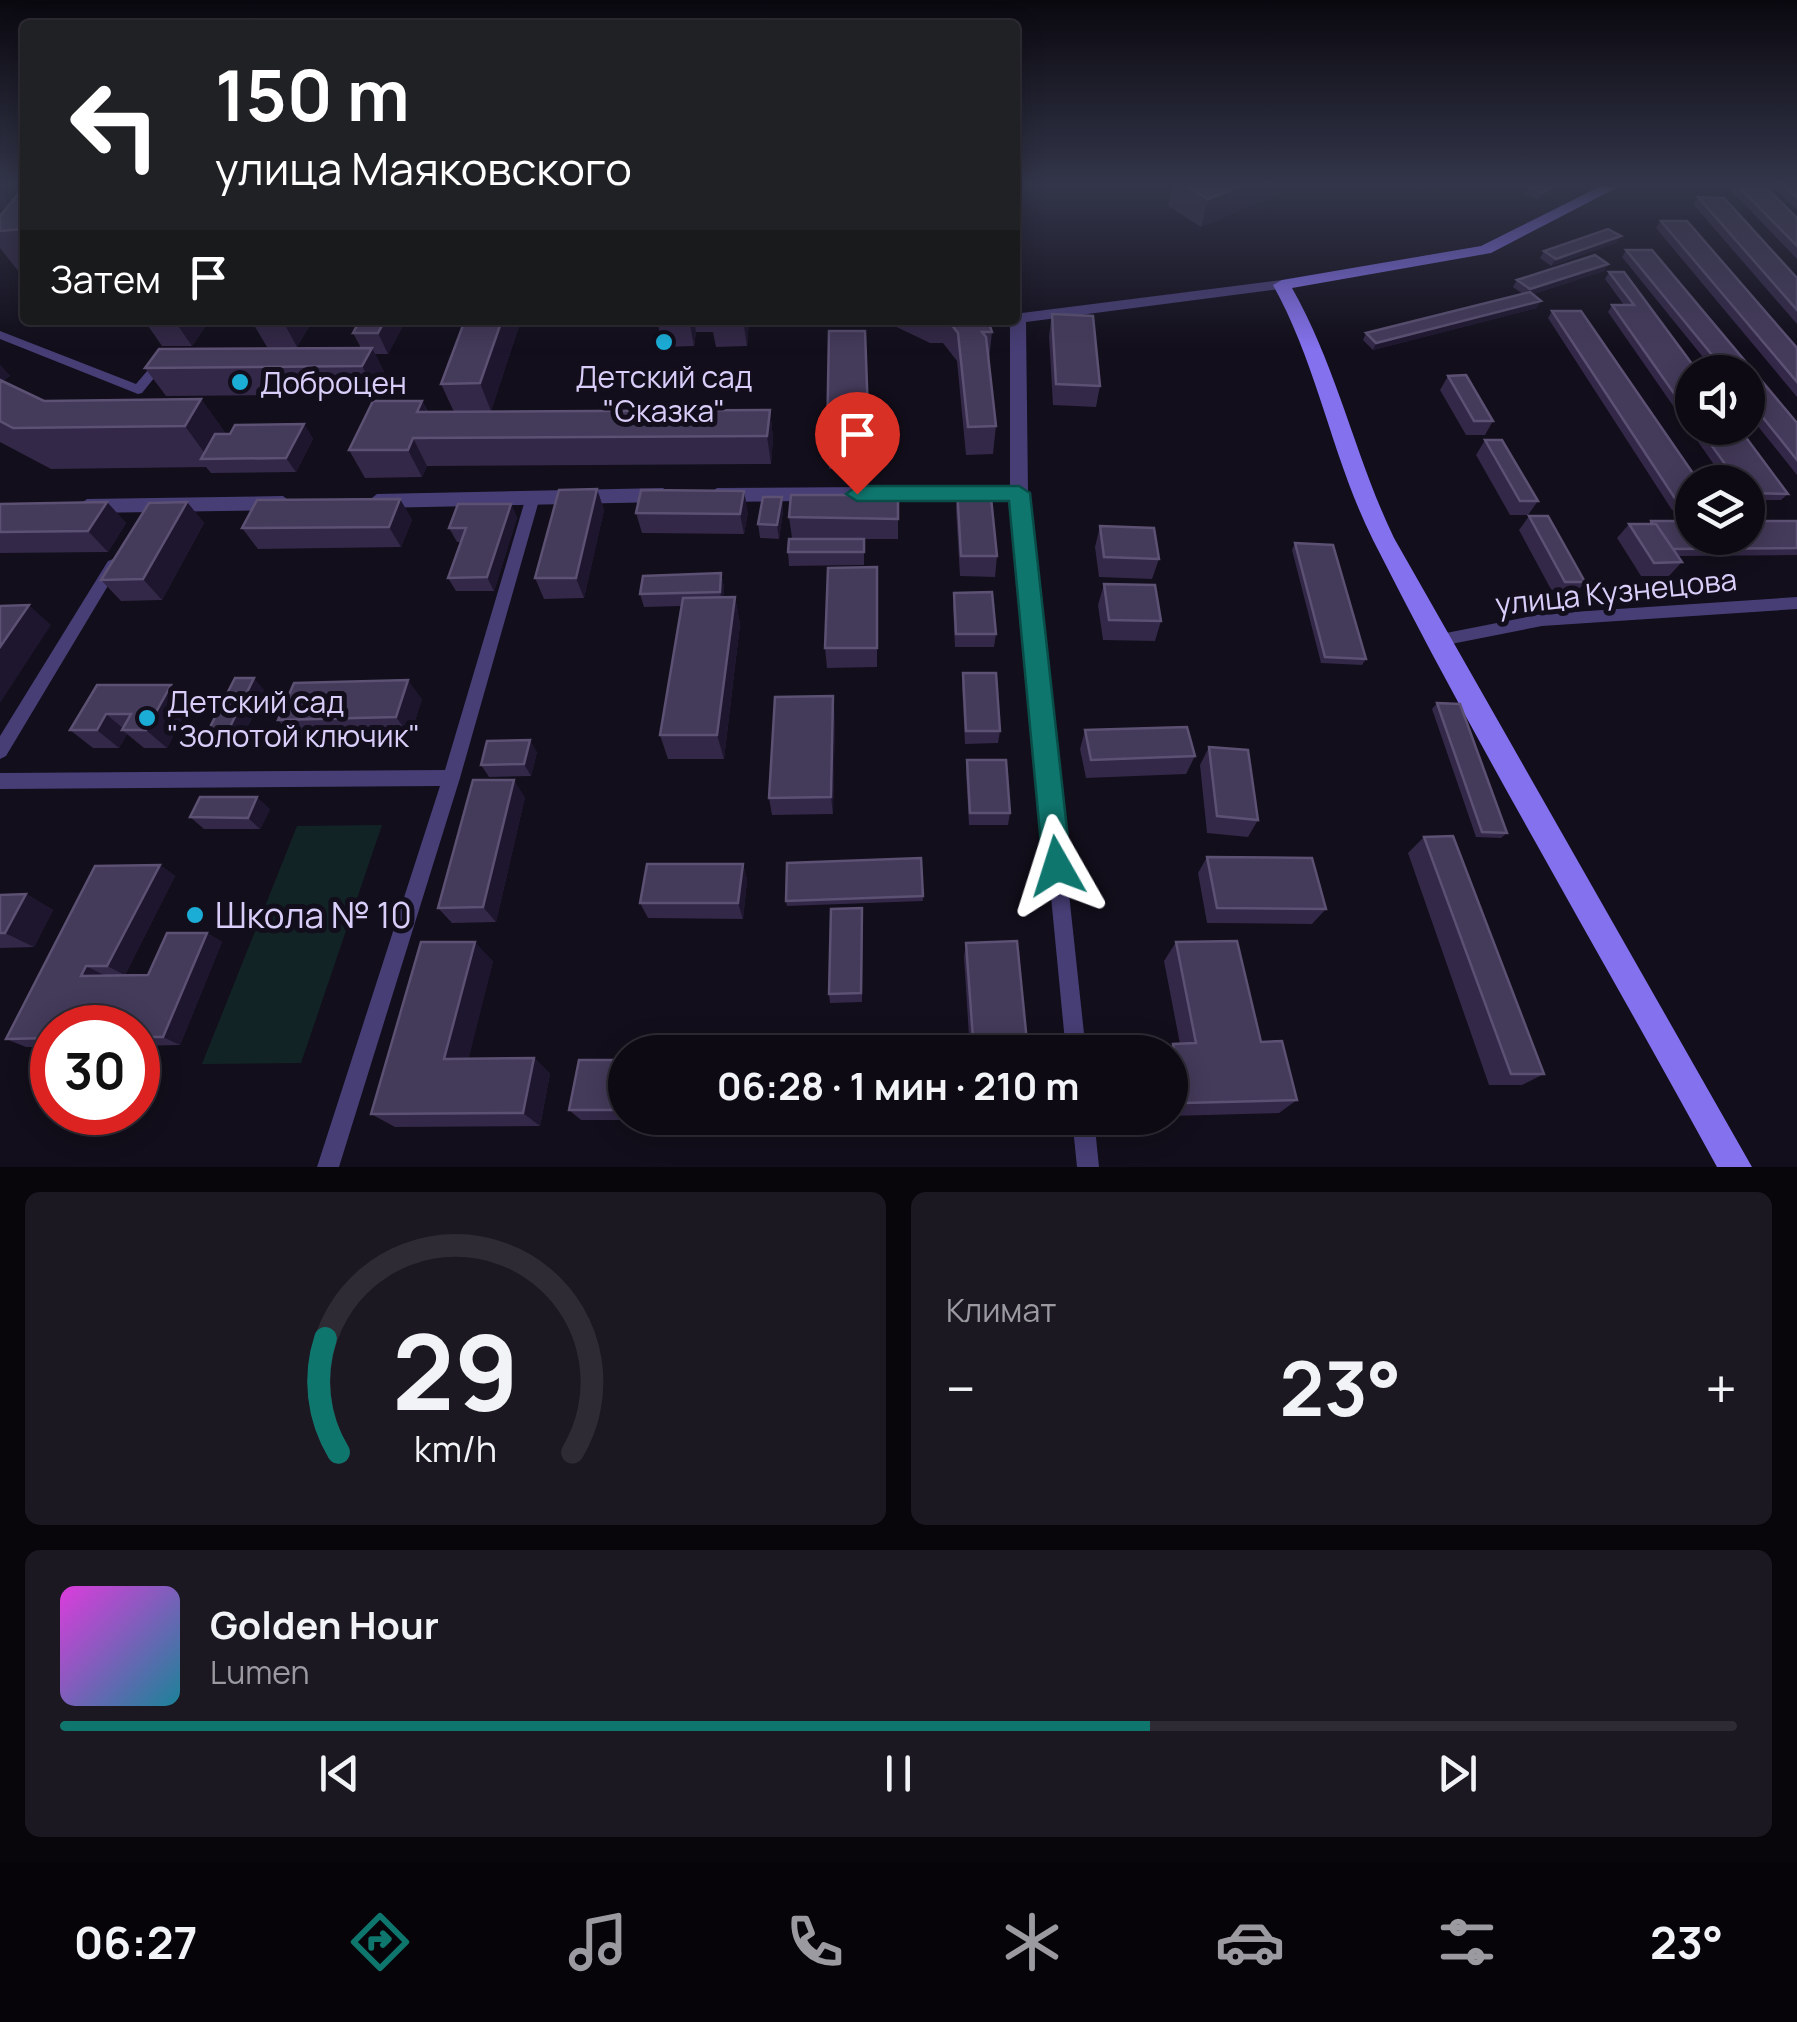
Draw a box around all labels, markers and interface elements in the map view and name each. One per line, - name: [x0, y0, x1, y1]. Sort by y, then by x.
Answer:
- text: 150 m: [215, 46, 410, 142]
- icon: left: [50, 60, 180, 190]
- text: улица Маяковского: [215, 137, 632, 199]
- icon: arrive: [181, 250, 236, 305]
- text: Затем: [50, 252, 161, 304]
- marker: Детский сад "Сказка": [653, 331, 675, 353]
- map controls: [1675, 355, 1765, 555]
- button: sound: [1675, 355, 1765, 445]
- place label: Детский сад "Сказка": [575, 356, 753, 431]
- place label: Доброцен: [260, 362, 407, 403]
- marker: Доброцен: [229, 371, 251, 393]
- pin: [815, 392, 900, 495]
- icon: arrive: [830, 407, 885, 462]
- button: layers: [1675, 465, 1765, 555]
- street label: улица Кузнецова: [1493, 558, 1739, 624]
- place label: Детский сад "Золотой ключик": [167, 681, 420, 756]
- marker: Детский сад "Золотой ключик": [136, 707, 158, 729]
- position arrow: [1005, 814, 1109, 918]
- place label: Школа № 10: [215, 891, 412, 939]
- marker: Школа № 10: [184, 904, 206, 926]
- speed limit sign: 30: [30, 1005, 160, 1135]
- text: 06:28 · 1 мин · 210 m: [717, 1059, 1079, 1111]
- text: Климат: [946, 1288, 1056, 1332]
- text: 29: [392, 1299, 519, 1441]
- text: 23°: [1279, 1336, 1402, 1439]
- text: −: [946, 1350, 976, 1426]
- text: +: [1705, 1350, 1737, 1426]
- text: km/h: [414, 1424, 497, 1473]
- text: Golden Hour: [210, 1598, 439, 1650]
- text: Lumen: [210, 1650, 310, 1694]
- icon: previous: [312, 1746, 367, 1801]
- icon: pause: [871, 1746, 926, 1801]
- icon: next: [1430, 1746, 1485, 1801]
- icon: directions: [345, 1907, 415, 1977]
- icon: music: [563, 1907, 633, 1977]
- icon: phone: [780, 1907, 850, 1977]
- icon: climate: [997, 1907, 1067, 1977]
- icon: car: [1215, 1907, 1285, 1977]
- icon: filters: [1432, 1907, 1502, 1977]
- text: 06:27: [74, 1911, 198, 1973]
- text: 23°: [1650, 1911, 1723, 1973]

